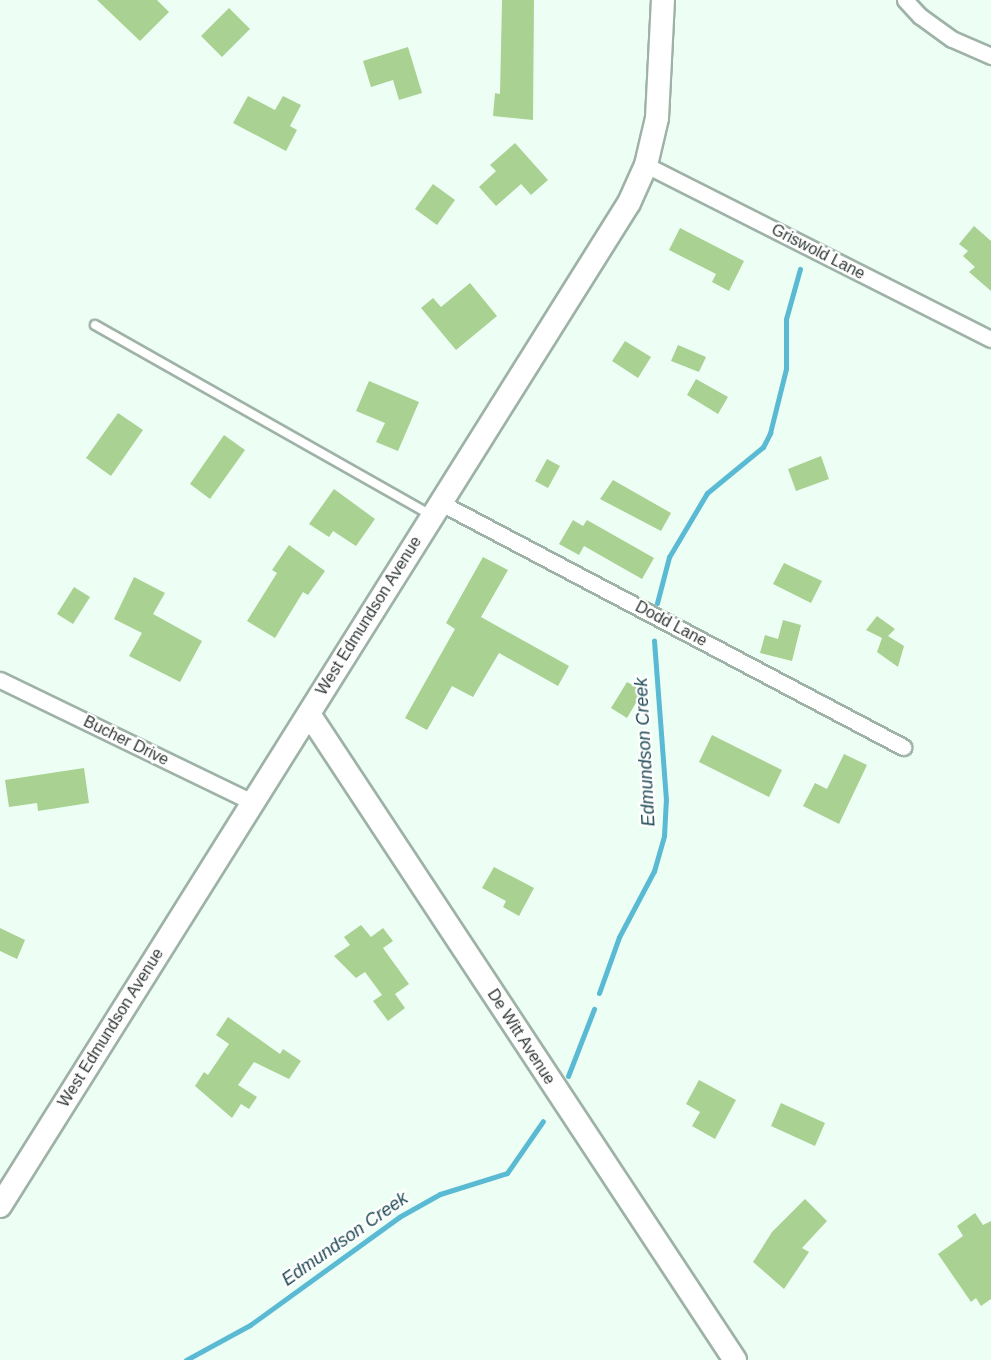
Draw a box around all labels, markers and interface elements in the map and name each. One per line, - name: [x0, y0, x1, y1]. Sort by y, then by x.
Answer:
- street label: Griswold Lane: [768, 220, 868, 284]
- street label: West Edmundson Avenue: [312, 533, 426, 699]
- street label: Dodd Lane: [632, 597, 710, 651]
- water label: Edmundson Creek: [630, 677, 660, 827]
- street label: Bucher Drive: [80, 712, 172, 770]
- street label: West Edmundson Avenue: [54, 945, 168, 1111]
- street label: De Witt Avenue: [483, 985, 559, 1089]
- water label: Edmundson Creek: [278, 1187, 412, 1291]

